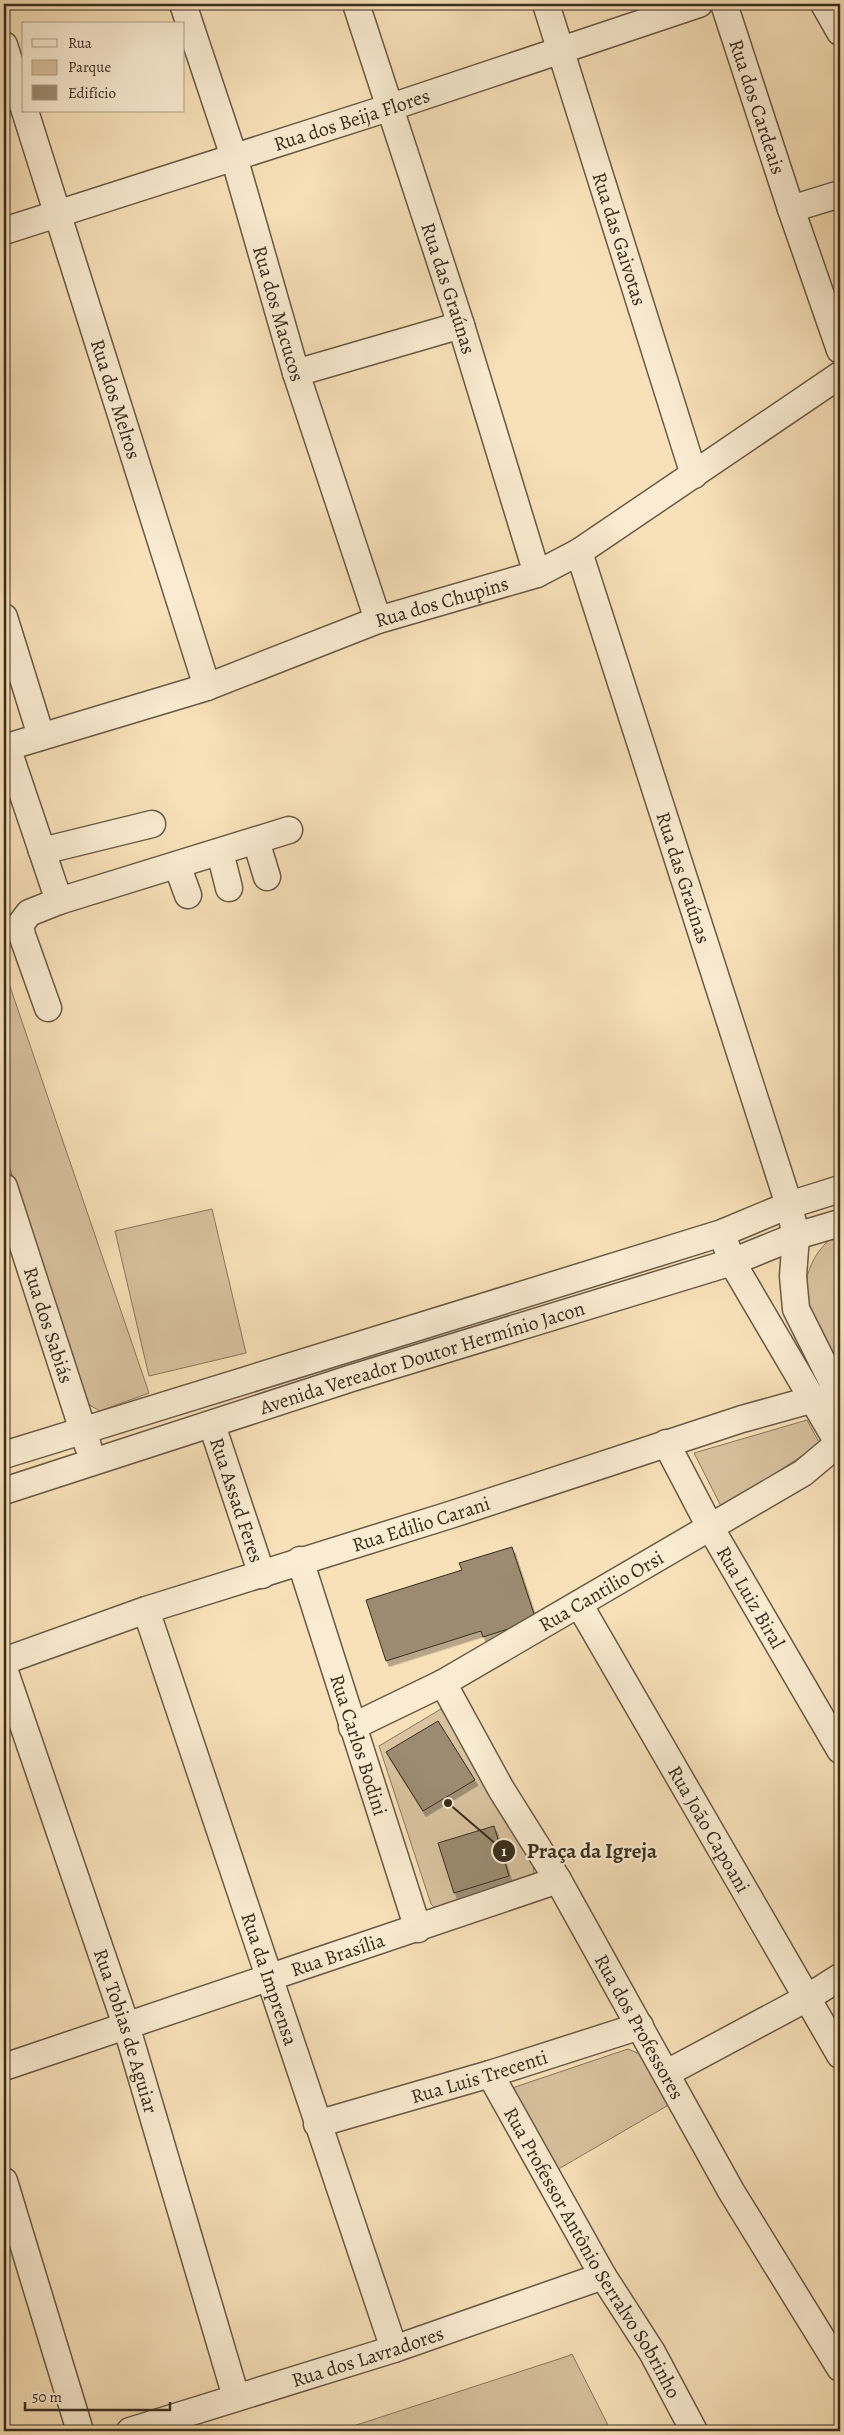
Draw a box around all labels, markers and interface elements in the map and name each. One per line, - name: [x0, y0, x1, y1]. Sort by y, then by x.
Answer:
- legend: [22, 22, 185, 112]
- text: Rua: [68, 33, 92, 53]
- street label: Rua dos Cardeais: [722, 36, 792, 178]
- text: Parque: [68, 57, 111, 77]
- street label: Rua dos Beija Flores: [270, 82, 433, 158]
- text: Edifício: [68, 83, 116, 103]
- street label: Rua das Gaivotas: [586, 169, 653, 309]
- street label: Rua das Graúnas: [414, 219, 482, 357]
- street label: Rua dos Macucos: [246, 243, 311, 385]
- street label: Rua dos Melros: [84, 336, 147, 462]
- street label: Rua dos Chupins: [372, 570, 512, 634]
- street label: Rua das Graúnas: [649, 808, 717, 947]
- street label: Rua dos Sabiás: [17, 1263, 80, 1387]
- street label: Avenida Vereador Doutor Hermínio Jacon: [255, 1295, 588, 1421]
- street label: Rua Assad Feres: [203, 1434, 270, 1566]
- street label: Rua Edilio Carani: [349, 1490, 494, 1559]
- street label: Rua Luiz Biral: [710, 1541, 791, 1654]
- street label: Rua Cantilio Orsi: [534, 1544, 669, 1638]
- street label: Rua Carlos Bodini: [323, 1671, 394, 1819]
- street label: Rua João Capoani: [661, 1761, 756, 1898]
- callout: Praça da Igreja: [492, 1833, 667, 1869]
- text: Praça da Igreja: [527, 1837, 658, 1865]
- text: 1: [501, 1841, 507, 1861]
- street label: Rua da Imprensa: [234, 1909, 304, 2050]
- street label: Rua Brasília: [287, 1926, 389, 1983]
- street label: Rua Tobias de Aguiar: [87, 1945, 164, 2117]
- street label: Rua dos Professores: [588, 1949, 690, 2104]
- street label: Rua Luis Trecenti: [408, 2043, 551, 2110]
- street label: Rua Professor Antônio Serralvo Sobrinho: [497, 2102, 687, 2403]
- street label: Rua dos Lavradores: [288, 2320, 448, 2394]
- scale bar: [25, 2380, 170, 2412]
- text: 50 m: [32, 2387, 62, 2407]

